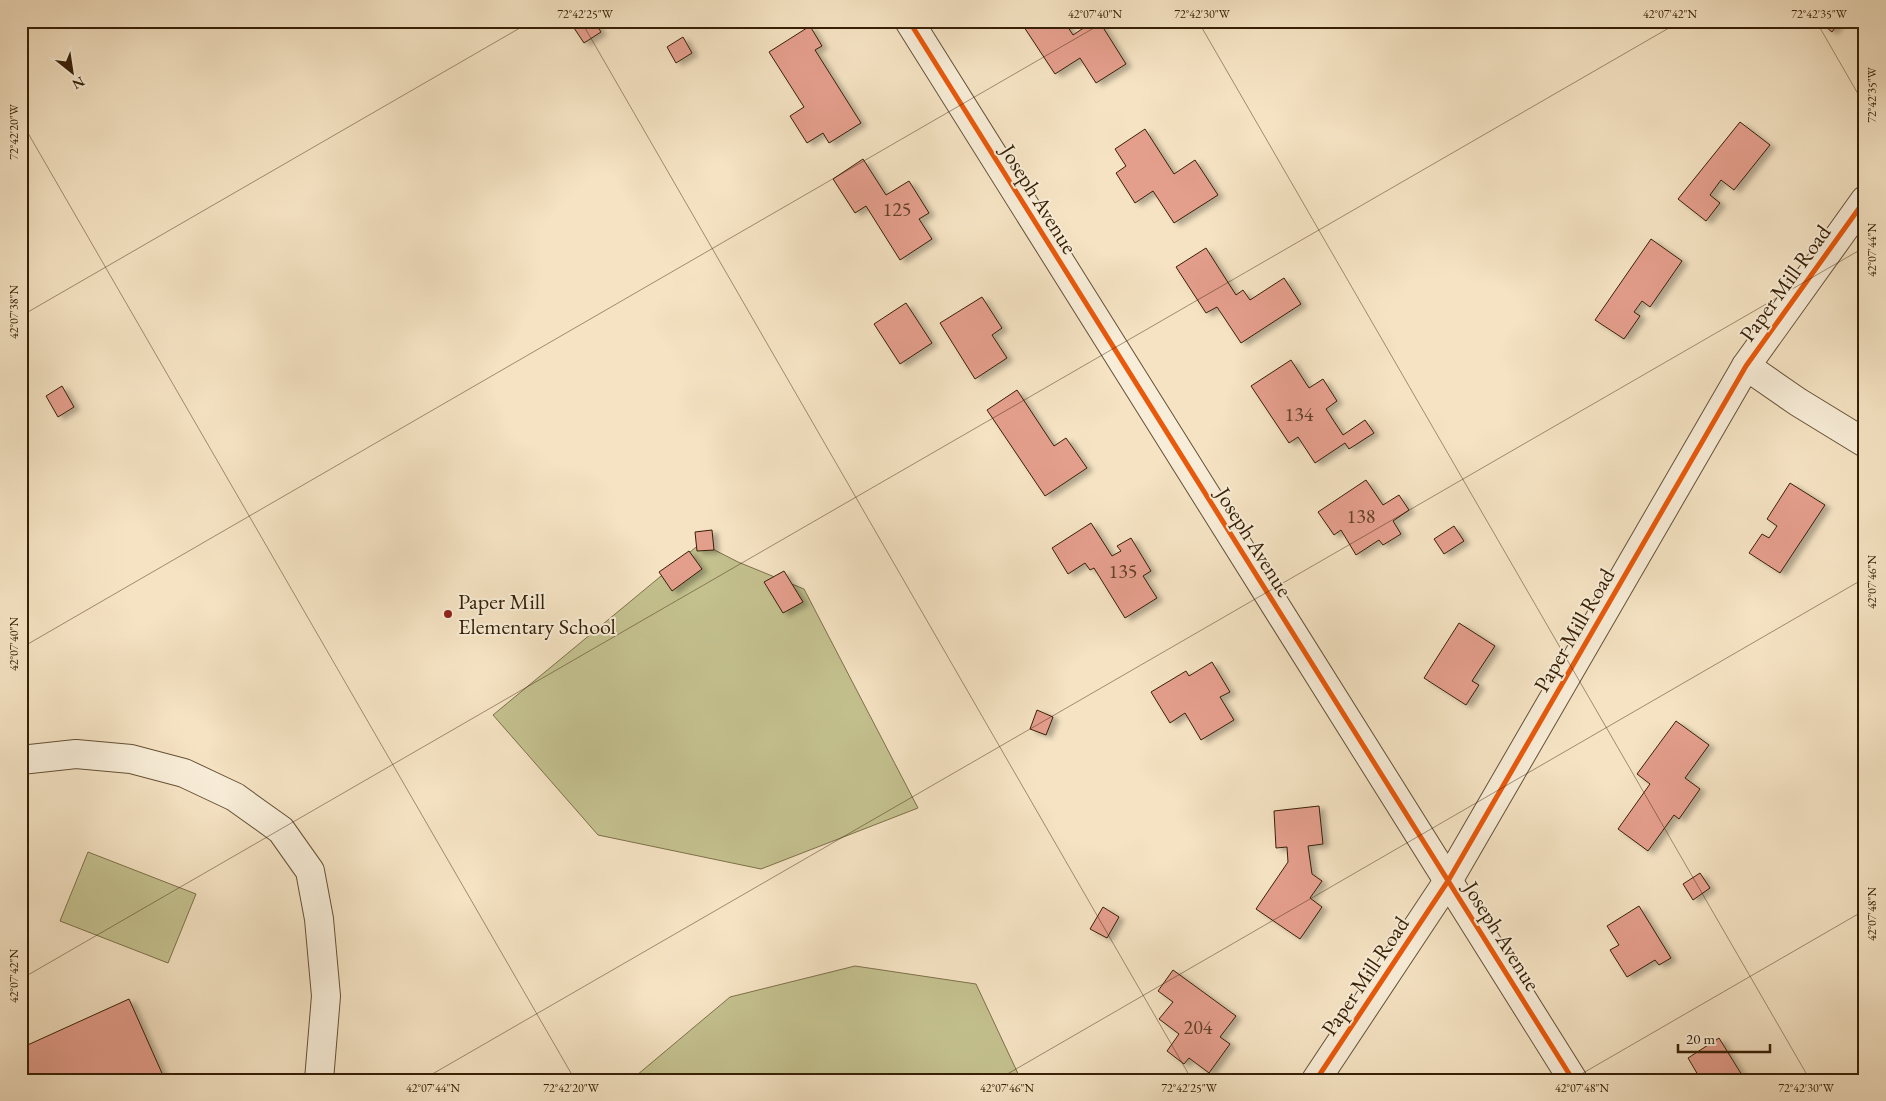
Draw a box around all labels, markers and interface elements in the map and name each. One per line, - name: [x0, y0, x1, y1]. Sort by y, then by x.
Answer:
- text: 72°42'25"W: [557, 6, 614, 22]
- text: 42°07'40"N: [1068, 6, 1122, 22]
- text: 72°42'30"W: [1174, 6, 1231, 22]
- text: 42°07'42"N: [1643, 6, 1697, 22]
- text: 72°42'35"W: [1791, 6, 1848, 22]
- north arrow: [48, 48, 98, 98]
- text: 72°42'35"W: [1864, 66, 1880, 123]
- text: N: [69, 73, 88, 94]
- text: 72°42'20"W: [6, 103, 22, 160]
- street label: Joseph Avenue: [993, 137, 1084, 260]
- house number: 125: [883, 196, 911, 222]
- street label: Paper Mill Road: [1733, 218, 1838, 347]
- text: 42°07'44"N: [1864, 223, 1880, 277]
- text: 42°07'38"N: [6, 285, 22, 339]
- house number: 134: [1285, 401, 1314, 427]
- street label: Joseph Avenue: [1208, 480, 1299, 603]
- house number: 138: [1347, 503, 1375, 529]
- text: 42°07'46"N: [1864, 555, 1880, 609]
- house number: 135: [1109, 558, 1137, 584]
- street label: Paper Mill Road: [1527, 562, 1621, 697]
- place label: Paper Mill Elementary School: [458, 587, 616, 641]
- marker: Paper Mill Elementary School: [442, 608, 454, 620]
- text: 42°07'40"N: [6, 617, 22, 671]
- street label: Joseph Avenue: [1456, 874, 1547, 997]
- text: 42°07'48"N: [1864, 887, 1880, 941]
- street label: Paper Mill Road: [1314, 910, 1416, 1041]
- text: 42°07'42"N: [6, 949, 22, 1003]
- house number: 204: [1184, 1014, 1213, 1040]
- scale bar: [1678, 1021, 1771, 1053]
- text: 20 m: [1686, 1029, 1715, 1048]
- text: 42°07'44"N: [406, 1080, 460, 1096]
- text: 72°42'20"W: [543, 1080, 600, 1096]
- text: 42°07'46"N: [980, 1080, 1034, 1096]
- text: 72°42'25"W: [1161, 1080, 1218, 1096]
- text: 42°07'48"N: [1555, 1080, 1609, 1096]
- text: 72°42'30"W: [1778, 1080, 1835, 1096]

